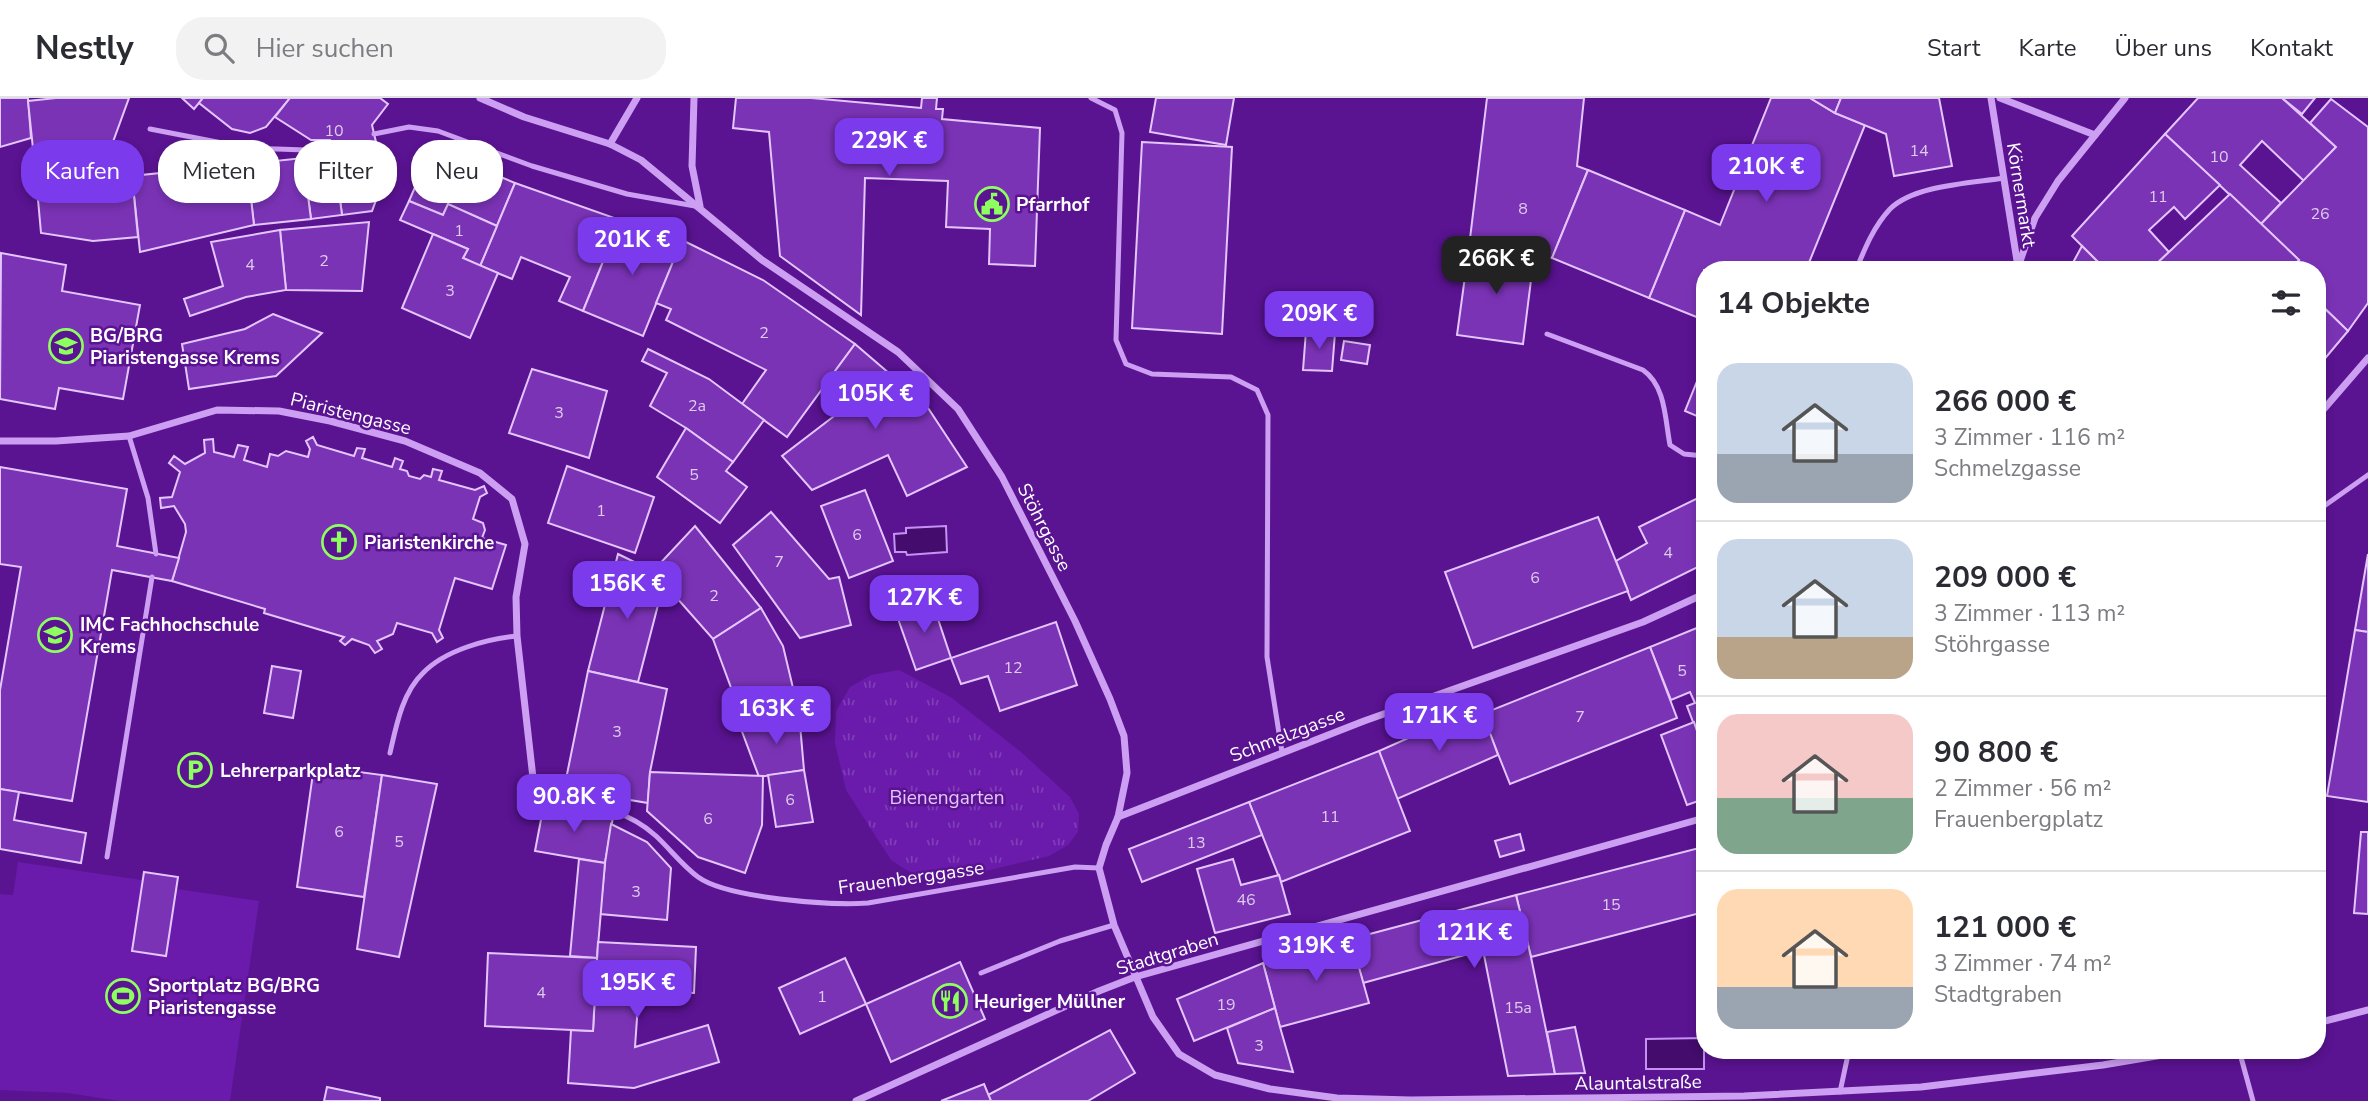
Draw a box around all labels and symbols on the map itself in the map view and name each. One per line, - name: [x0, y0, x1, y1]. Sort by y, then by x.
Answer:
- pin: 229K €: [832, 118, 946, 178]
- house number: 10: [324, 120, 344, 142]
- house number: 14: [1909, 140, 1929, 162]
- street label: Körnermarkt: [2000, 141, 2042, 250]
- pin: 210K €: [1709, 144, 1823, 204]
- house number: 10: [2209, 146, 2229, 168]
- public building icon: Pfarrhof: [973, 185, 1011, 223]
- house number: 11: [2148, 186, 2168, 208]
- place label: Pfarrhof: [1016, 192, 1090, 218]
- house number: 8: [1518, 198, 1528, 220]
- house number: 26: [2310, 203, 2330, 225]
- pin: 201K €: [575, 218, 689, 277]
- house number: 1: [454, 220, 464, 242]
- pin: 266K €: [1439, 236, 1553, 296]
- house number: 2: [319, 250, 329, 272]
- house number: 4: [245, 254, 255, 276]
- house number: 3: [445, 280, 455, 302]
- pin: 209K €: [1262, 292, 1376, 351]
- house number: 2: [759, 322, 769, 344]
- place label: BG/BRG Piaristengasse Krems: [90, 323, 280, 371]
- school or university icon: BG/BRG Piaristengasse Krems: [47, 327, 85, 365]
- pin: 105K €: [818, 372, 932, 431]
- street label: Piaristengasse: [288, 386, 414, 442]
- house number: 2a: [688, 395, 706, 417]
- house number: 3: [554, 402, 564, 424]
- house number: 5: [689, 464, 699, 486]
- street label: Stöhrgasse: [1011, 479, 1077, 576]
- house number: 1: [596, 500, 606, 522]
- church icon: Piaristenkirche: [320, 523, 358, 561]
- house number: 6: [852, 524, 862, 546]
- place label: Piaristenkirche: [364, 530, 494, 556]
- house number: 4: [1663, 542, 1673, 564]
- house number: 7: [774, 551, 784, 573]
- pin: 156K €: [570, 561, 684, 621]
- house number: 6: [1530, 567, 1540, 589]
- pin: 127K €: [867, 575, 981, 635]
- house number: 2: [709, 585, 719, 607]
- place label: IMC Fachhochschule Krems: [80, 612, 259, 660]
- school or university icon: IMC Fachhochschule Krems: [36, 616, 74, 654]
- house number: 12: [1003, 657, 1023, 679]
- house number: 5: [1677, 660, 1687, 682]
- pin: 163K €: [719, 686, 833, 746]
- pin: 171K €: [1382, 694, 1496, 753]
- street label: Schmelzgasse: [1226, 701, 1349, 769]
- house number: 7: [1575, 706, 1585, 728]
- house number: 3: [612, 721, 622, 743]
- parking icon: Lehrerparkplatz: [176, 751, 214, 789]
- place label: Lehrerparkplatz: [220, 758, 361, 784]
- pin: 90.8K €: [509, 774, 639, 834]
- park label: Bienengarten: [889, 785, 1005, 811]
- house number: 6: [785, 789, 795, 811]
- house number: 11: [1320, 806, 1340, 828]
- house number: 6: [703, 808, 713, 830]
- house number: 6: [334, 821, 344, 843]
- house number: 5: [394, 831, 404, 853]
- house number: 13: [1186, 832, 1206, 854]
- street label: Frauenberggasse: [836, 855, 986, 901]
- house number: 3: [631, 881, 641, 903]
- house number: 46: [1236, 889, 1256, 911]
- house number: 15: [1601, 894, 1621, 916]
- pin: 121K €: [1417, 910, 1531, 970]
- pin: 319K €: [1259, 924, 1373, 983]
- street label: Stadtgraben: [1113, 926, 1222, 982]
- pin: 195K €: [580, 960, 694, 1020]
- place label: Sportplatz BG/BRG Piaristengasse: [148, 973, 320, 1021]
- sports icon: Sportplatz BG/BRG Piaristengasse: [104, 977, 142, 1015]
- house number: 4: [536, 982, 546, 1004]
- restaurant icon: Heuriger Müllner: [931, 982, 969, 1020]
- house number: 1: [817, 986, 827, 1008]
- place label: Heuriger Müllner: [974, 989, 1126, 1015]
- house number: 19: [1216, 994, 1236, 1016]
- house number: 15a: [1504, 997, 1532, 1019]
- house number: 3: [1254, 1035, 1264, 1057]
- street label: Alauntalstraße: [1574, 1069, 1702, 1097]

